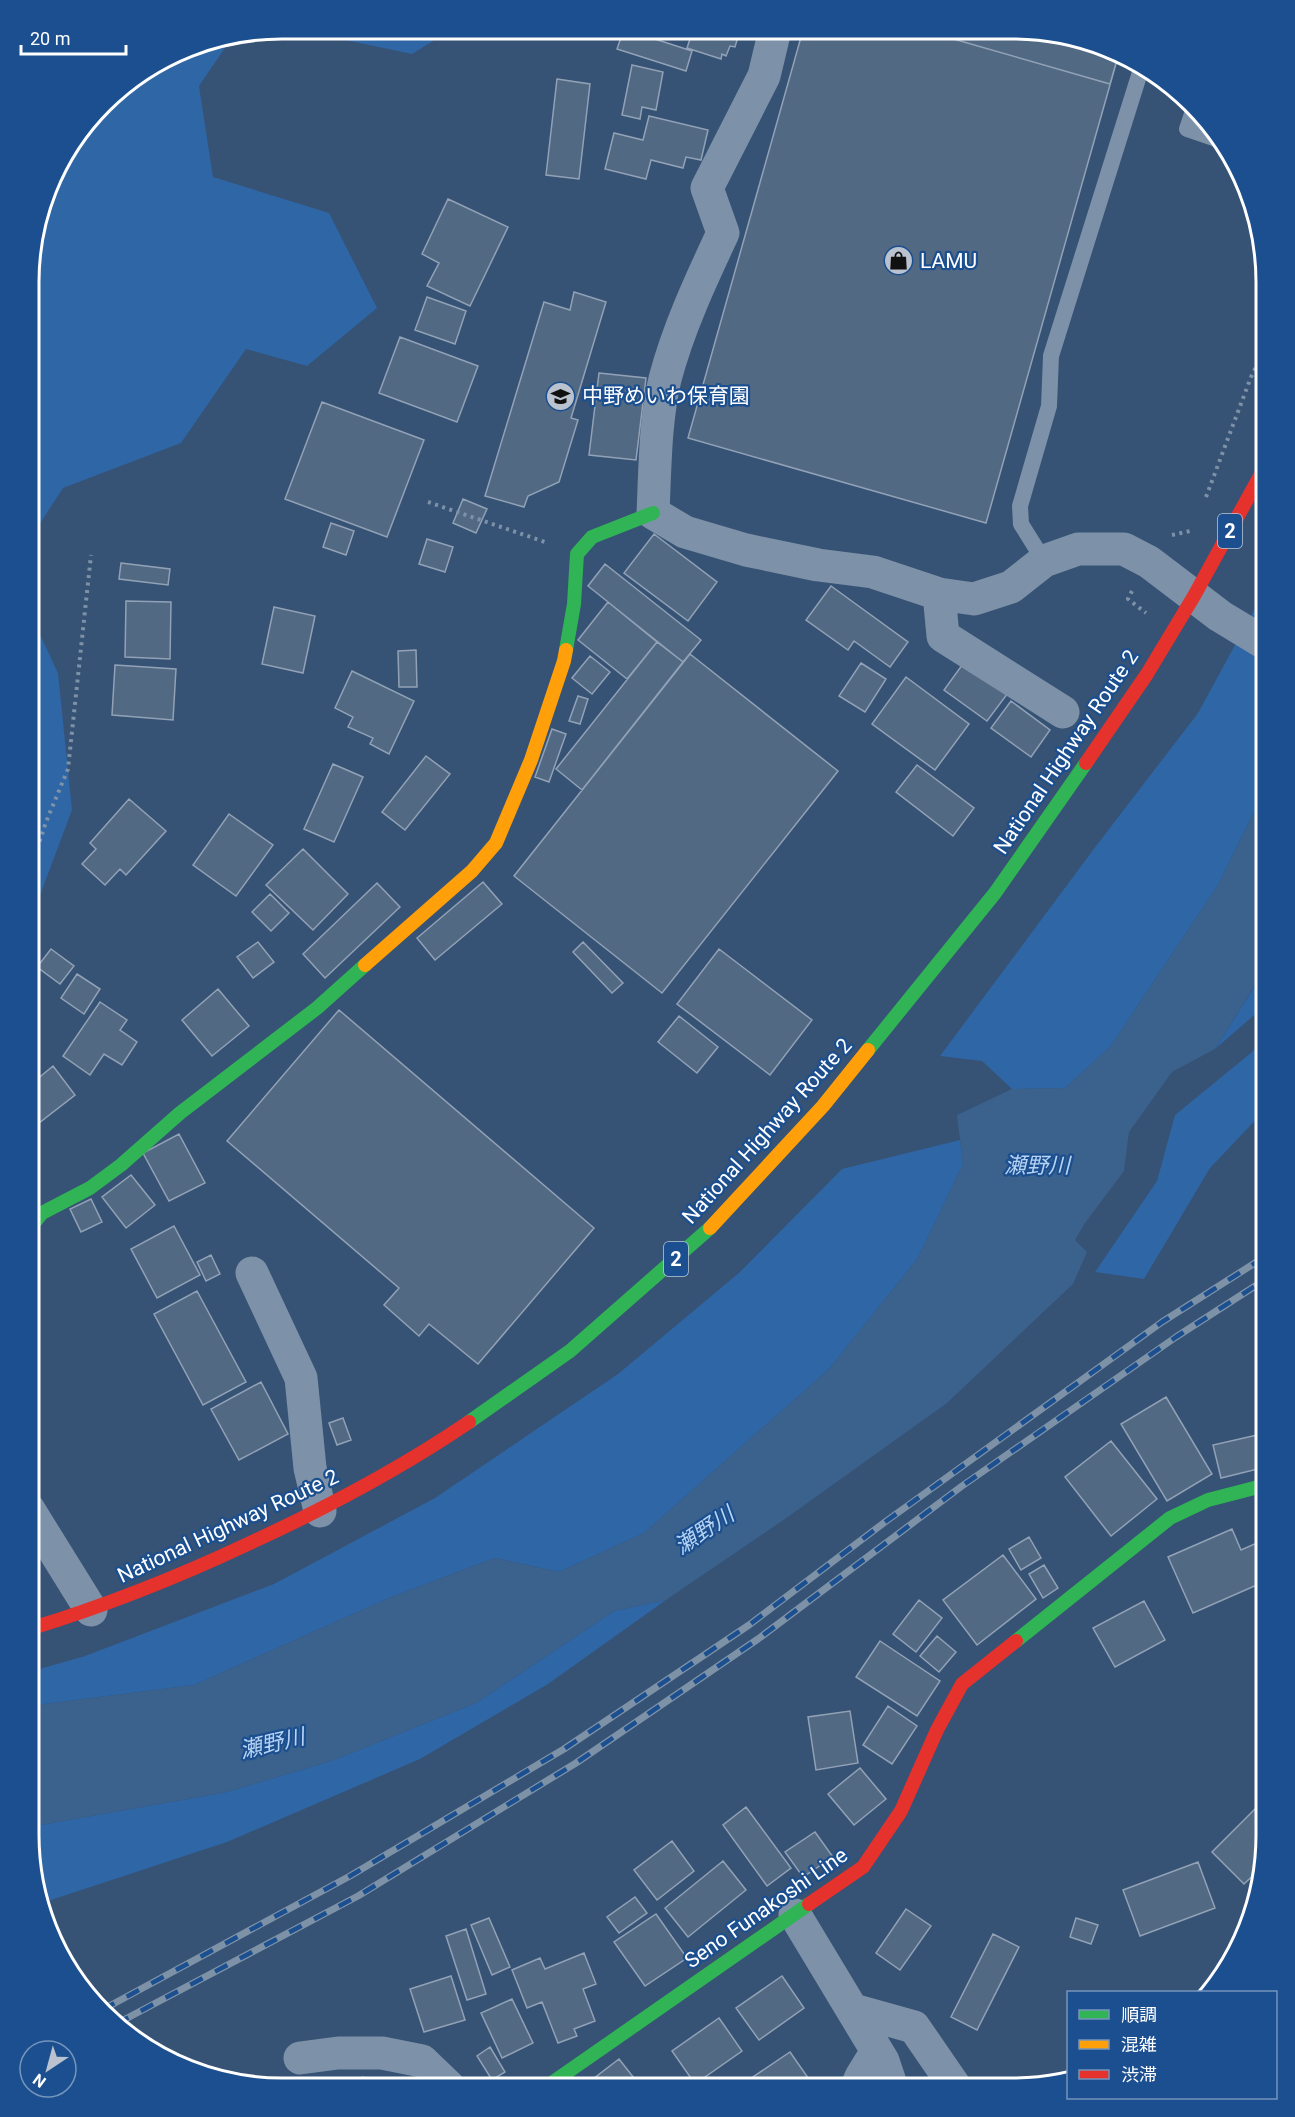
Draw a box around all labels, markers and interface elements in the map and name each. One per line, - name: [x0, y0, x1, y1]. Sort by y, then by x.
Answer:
- scale bar: [21, 18, 126, 56]
- text: 20 m: [30, 28, 70, 49]
- shop icon: LAMU: [883, 245, 915, 277]
- place label: LAMU: [920, 249, 977, 273]
- school or university icon: 中野めいわ保育園: [545, 380, 577, 412]
- place label: 中野めいわ保育園: [582, 384, 750, 408]
- road number: 2: [1218, 514, 1242, 548]
- street label: National Highway Route 2: [989, 645, 1143, 859]
- street label: National Highway Route 2: [678, 1033, 857, 1229]
- water label: 瀬野川: [1004, 1153, 1072, 1178]
- road number: 2: [664, 1242, 688, 1276]
- street label: National Highway Route 2: [114, 1464, 342, 1588]
- water label: 瀬野川: [670, 1500, 740, 1559]
- water label: 瀬野川: [237, 1723, 309, 1763]
- street label: Seno Funakoshi Line: [680, 1843, 852, 1973]
- legend: [1067, 1991, 1277, 2099]
- text: 順調: [1121, 2004, 1157, 2025]
- text: 混雑: [1121, 2034, 1157, 2055]
- north arrow: [18, 2039, 78, 2099]
- text: 渋滞: [1121, 2064, 1157, 2085]
- text: N: [29, 2070, 50, 2092]

